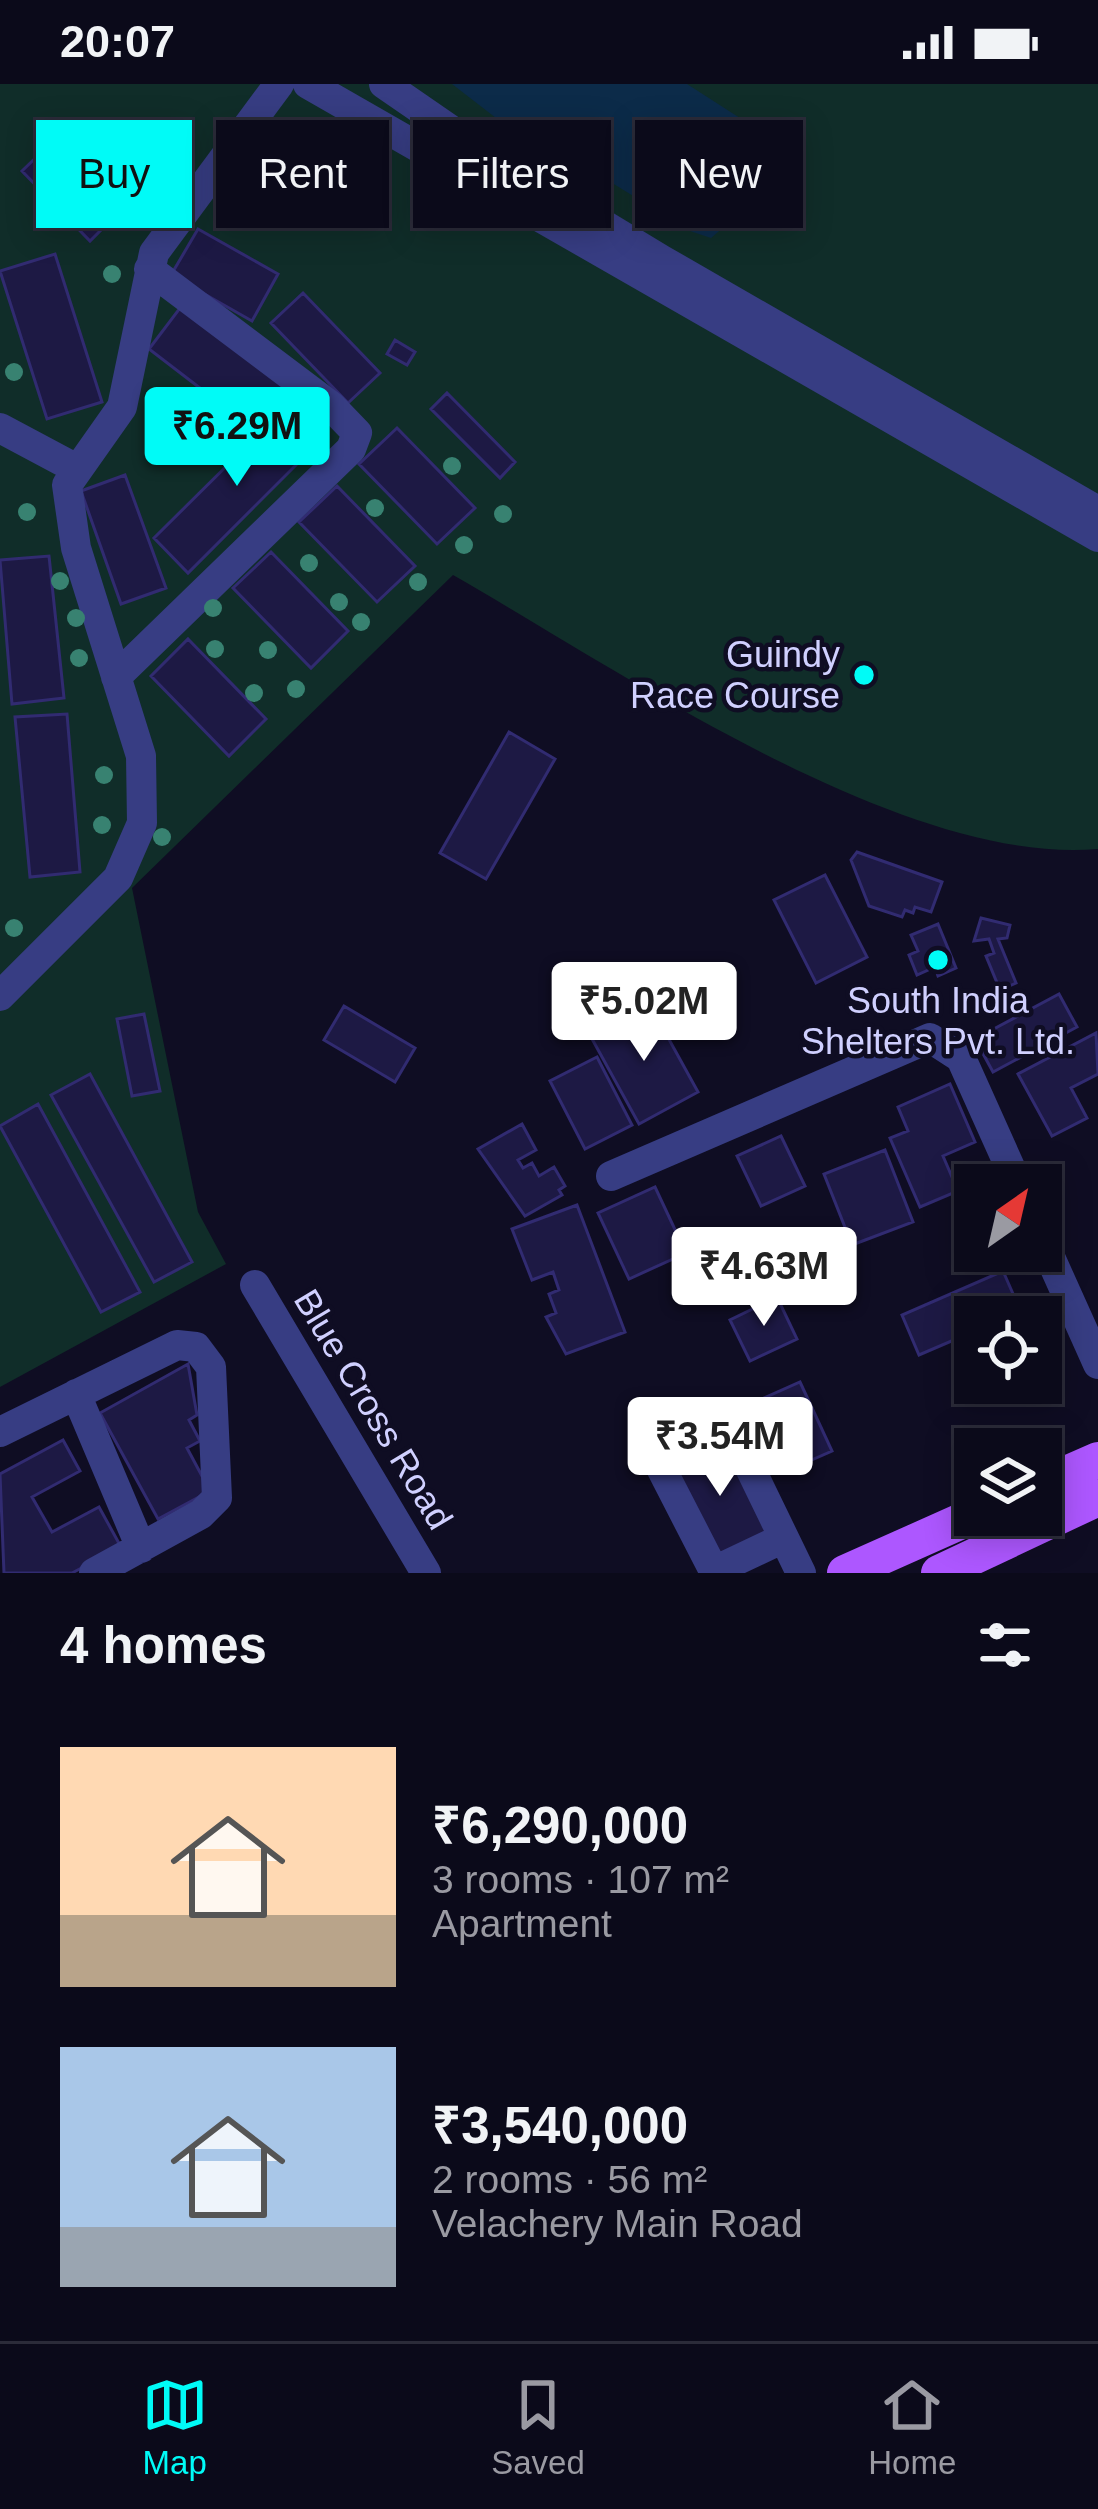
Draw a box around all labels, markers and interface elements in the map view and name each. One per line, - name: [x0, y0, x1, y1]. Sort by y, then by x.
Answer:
- text: 20:07: [60, 16, 175, 67]
- chip: Buy: [36, 120, 192, 228]
- chip: Rent: [216, 120, 389, 228]
- chip: Filters: [413, 120, 611, 228]
- chip: New: [635, 120, 803, 228]
- pin: ₹6.29M: [139, 387, 335, 489]
- text: ₹6.29M: [172, 404, 302, 447]
- place label: Guindy Race Course: [630, 634, 840, 716]
- marker: Guindy Race Course: [851, 662, 877, 688]
- marker: South India Shelters Pvt. Ltd.: [925, 947, 951, 973]
- pin: ₹5.02M: [546, 962, 742, 1064]
- text: ₹5.02M: [579, 979, 709, 1022]
- place label: South India Shelters Pvt. Ltd.: [801, 980, 1075, 1062]
- north arrow: [954, 1164, 1062, 1272]
- map controls: [954, 1164, 1062, 1536]
- pin: ₹4.63M: [666, 1227, 862, 1329]
- text: ₹4.63M: [699, 1244, 829, 1287]
- street label: Blue Cross Road: [286, 1282, 461, 1536]
- button: locate: [954, 1296, 1062, 1404]
- pin: ₹3.54M: [622, 1397, 818, 1499]
- text: ₹3.54M: [655, 1414, 785, 1457]
- button: layers: [954, 1428, 1062, 1536]
- icon: filters: [972, 1612, 1038, 1678]
- text: 4 homes: [60, 1617, 267, 1674]
- icon: home: [156, 1795, 300, 1939]
- text: ₹6,290,000: [432, 1797, 688, 1854]
- text: 3 rooms · 107 m²: [432, 1858, 729, 1901]
- text: Apartment: [432, 1902, 612, 1945]
- icon: home: [156, 2095, 300, 2239]
- text: ₹3,540,000: [432, 2097, 688, 2154]
- text: 2 rooms · 56 m²: [432, 2158, 707, 2201]
- text: Velachery Main Road: [432, 2202, 803, 2245]
- tab: Map: [142, 2372, 208, 2482]
- tab: Saved: [491, 2372, 585, 2482]
- tab: Home: [868, 2372, 956, 2482]

